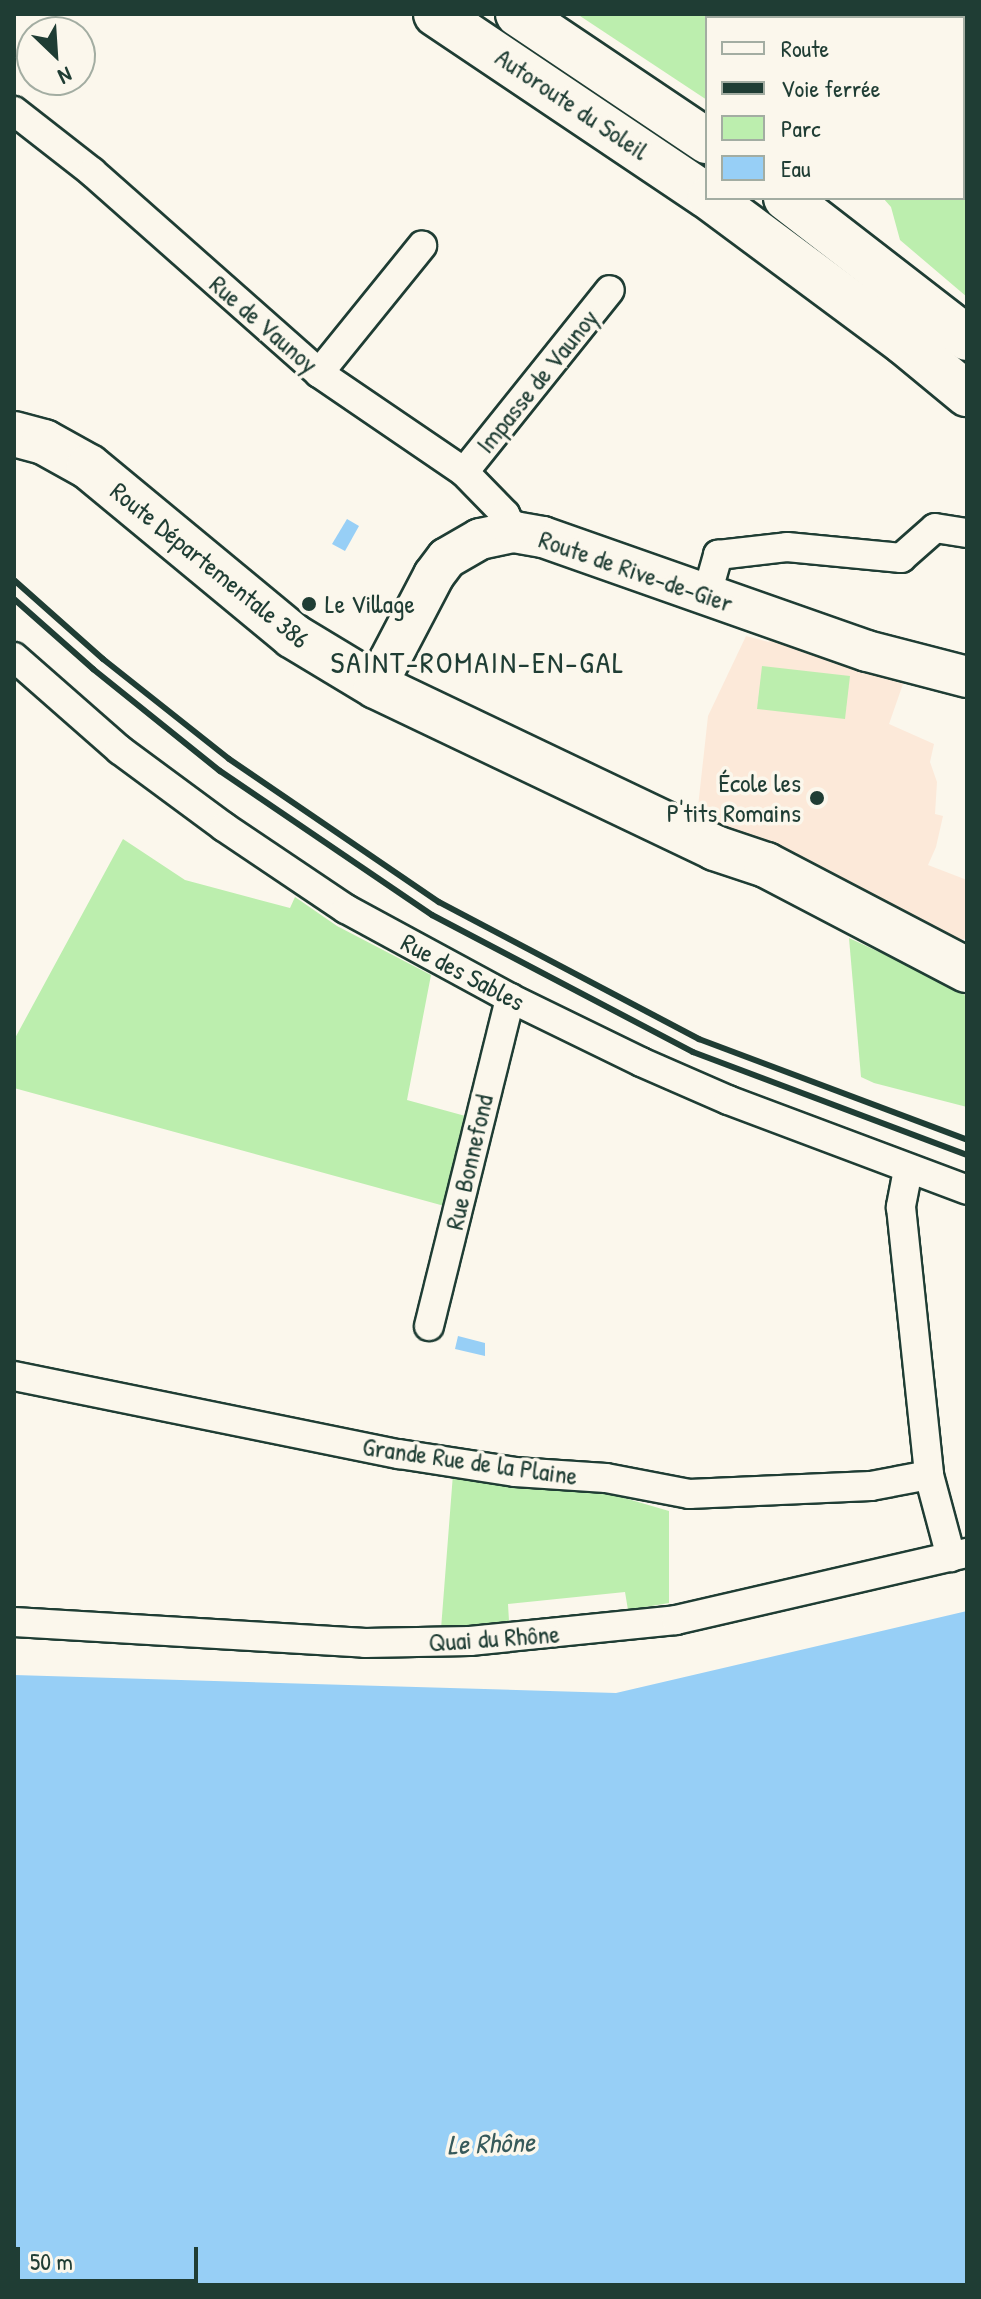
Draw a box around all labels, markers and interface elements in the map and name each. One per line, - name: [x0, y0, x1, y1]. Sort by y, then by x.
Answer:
- north arrow: [16, 16, 96, 96]
- legend: [705, 16, 965, 200]
- text: Route: [781, 32, 829, 64]
- street label: Autoroute du Soleil: [490, 41, 654, 167]
- text: N: [54, 60, 77, 92]
- text: Voie ferrée: [781, 72, 880, 104]
- text: Parc: [781, 112, 821, 144]
- text: Eau: [781, 152, 811, 184]
- street label: Rue de Vaunoy: [203, 268, 325, 380]
- street label: Impasse de Vaunoy: [469, 303, 605, 459]
- street label: Route Départementale 386: [104, 475, 316, 655]
- street label: Route de Rive-de-Gier: [535, 523, 737, 619]
- place label: Le Village: [325, 588, 415, 620]
- marker: Le Village: [300, 595, 318, 613]
- district label: SAINT-ROMAIN-EN-GAL: [330, 644, 626, 680]
- place label: École les P'tits Romains: [667, 767, 801, 828]
- marker: École les P'tits Romains: [808, 789, 826, 807]
- street label: Rue des Sables: [396, 927, 530, 1017]
- street label: Rue Bonnefond: [438, 1091, 500, 1233]
- street label: Grande Rue de la Plaine: [361, 1430, 579, 1492]
- street label: Quai du Rhône: [427, 1618, 561, 1658]
- water label: Le Rhône: [447, 2125, 535, 2161]
- scale bar: [20, 2231, 202, 2281]
- text: 50 m: [30, 2245, 73, 2277]

